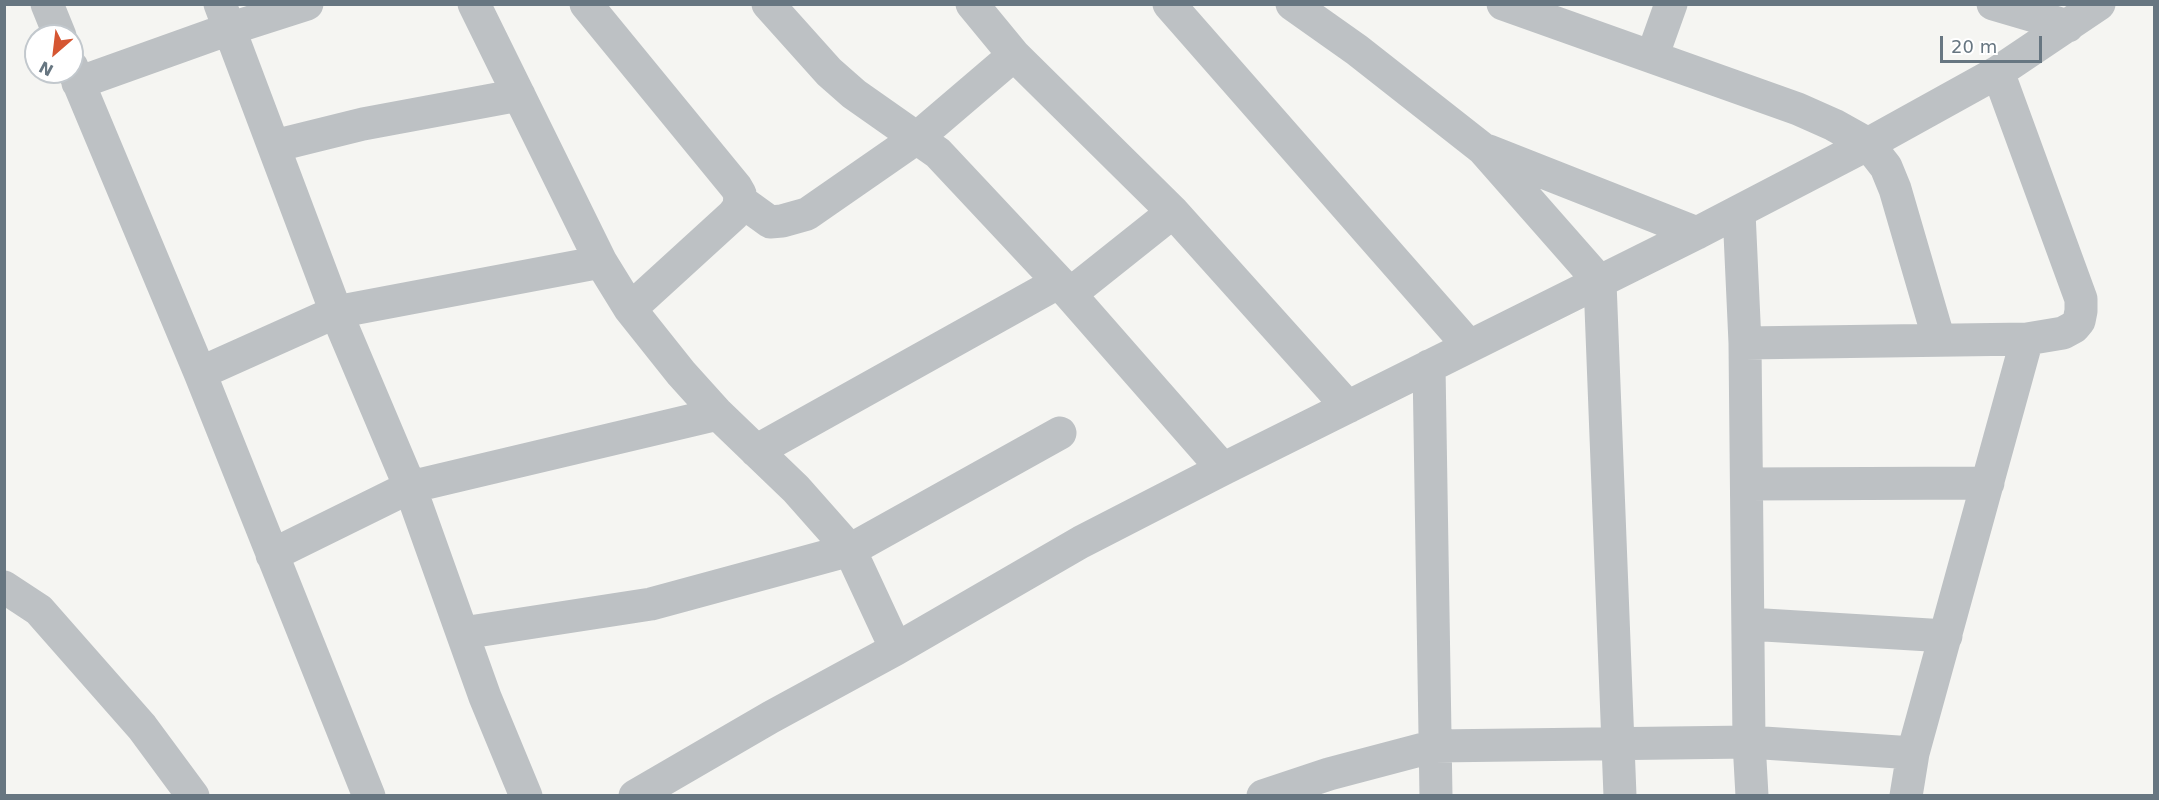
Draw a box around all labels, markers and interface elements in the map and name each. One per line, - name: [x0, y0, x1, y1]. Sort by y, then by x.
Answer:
- north arrow: [24, 24, 84, 84]
- scale bar: [1943, 24, 2045, 62]
- text: 20 m: [1951, 36, 1997, 57]
- text: N: [36, 57, 57, 80]

